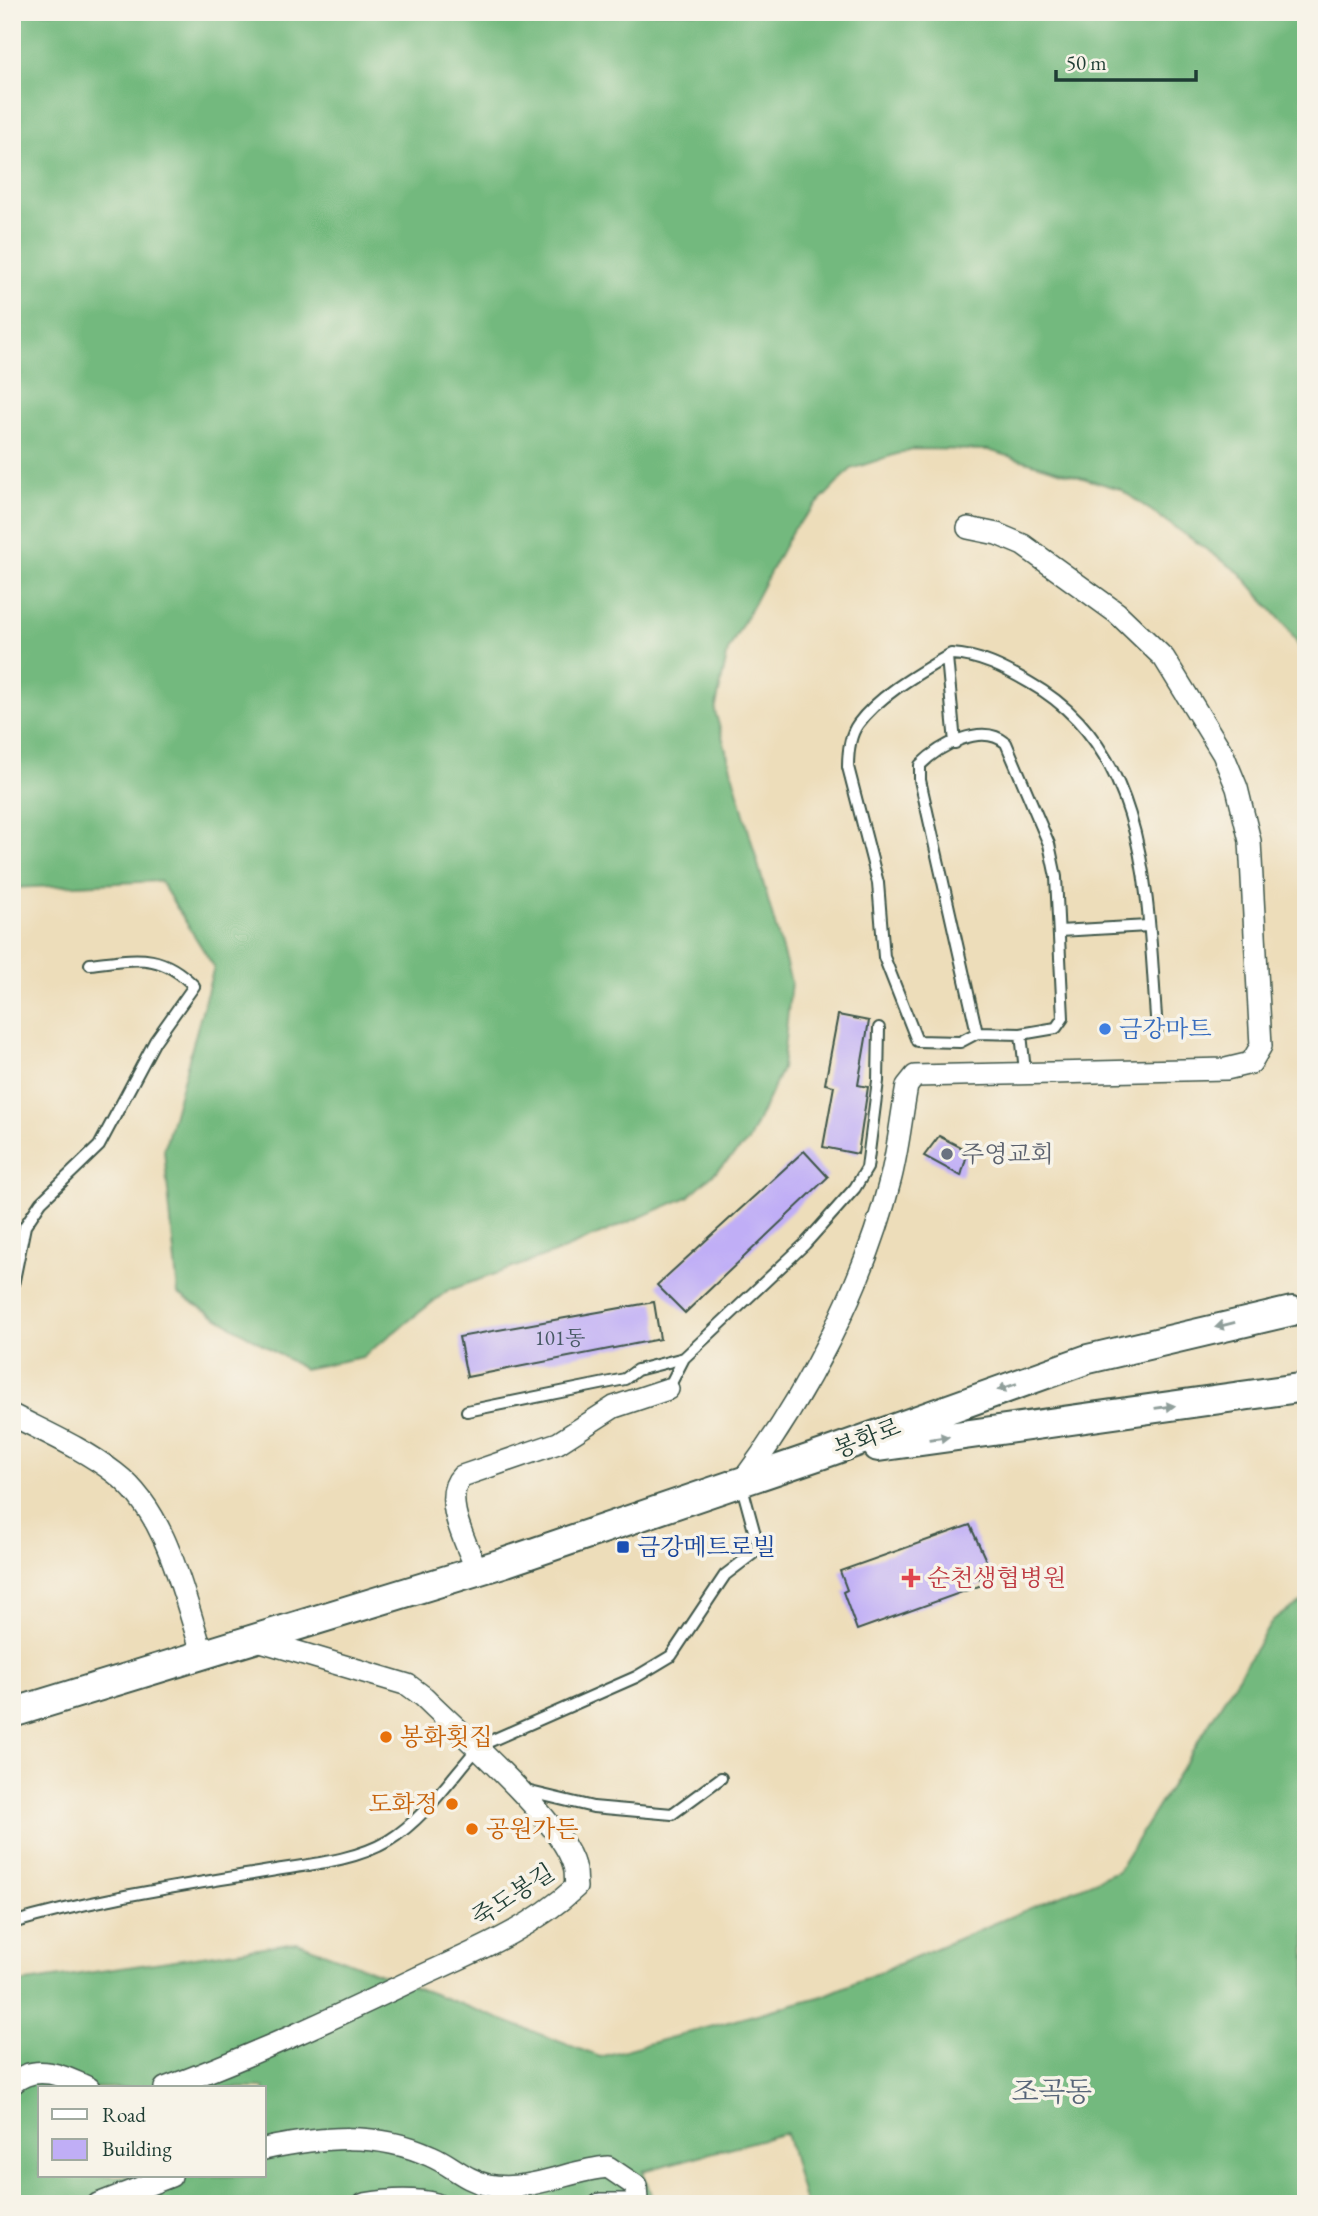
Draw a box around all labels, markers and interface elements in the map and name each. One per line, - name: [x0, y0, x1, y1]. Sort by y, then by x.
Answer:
- scale bar: [1056, 38, 1196, 82]
- text: 50 m: [1066, 49, 1107, 76]
- place label: 금강마트: [1119, 1013, 1212, 1044]
- marker: 금강마트: [1097, 1021, 1113, 1037]
- place label: 주영교회: [961, 1138, 1054, 1169]
- marker: 주영교회: [939, 1146, 955, 1162]
- one-way arrow: [1214, 1320, 1236, 1331]
- house number: 101동: [535, 1324, 585, 1351]
- one-way arrow: [996, 1382, 1017, 1393]
- one-way arrow: [1154, 1401, 1176, 1412]
- street label: 봉화로: [829, 1411, 905, 1464]
- one-way arrow: [929, 1432, 951, 1443]
- place label: 금강메트로빌: [637, 1531, 776, 1562]
- marker: 금강메트로빌: [615, 1539, 631, 1555]
- place label: 순천생협병원: [927, 1562, 1066, 1593]
- marker: 순천생협병원: [901, 1568, 921, 1588]
- place label: 봉화횟집: [400, 1721, 493, 1752]
- marker: 봉화횟집: [378, 1729, 394, 1745]
- place label: 도화정: [368, 1788, 438, 1819]
- marker: 도화정: [444, 1796, 460, 1812]
- place label: 공원가든: [486, 1813, 579, 1844]
- marker: 공원가든: [464, 1821, 480, 1837]
- street label: 죽도봉길: [465, 1856, 560, 1933]
- district label: 조곡동: [1011, 2073, 1093, 2109]
- legend: [38, 2086, 266, 2178]
- text: Road: [102, 2101, 146, 2128]
- text: Building: [102, 2135, 172, 2162]

